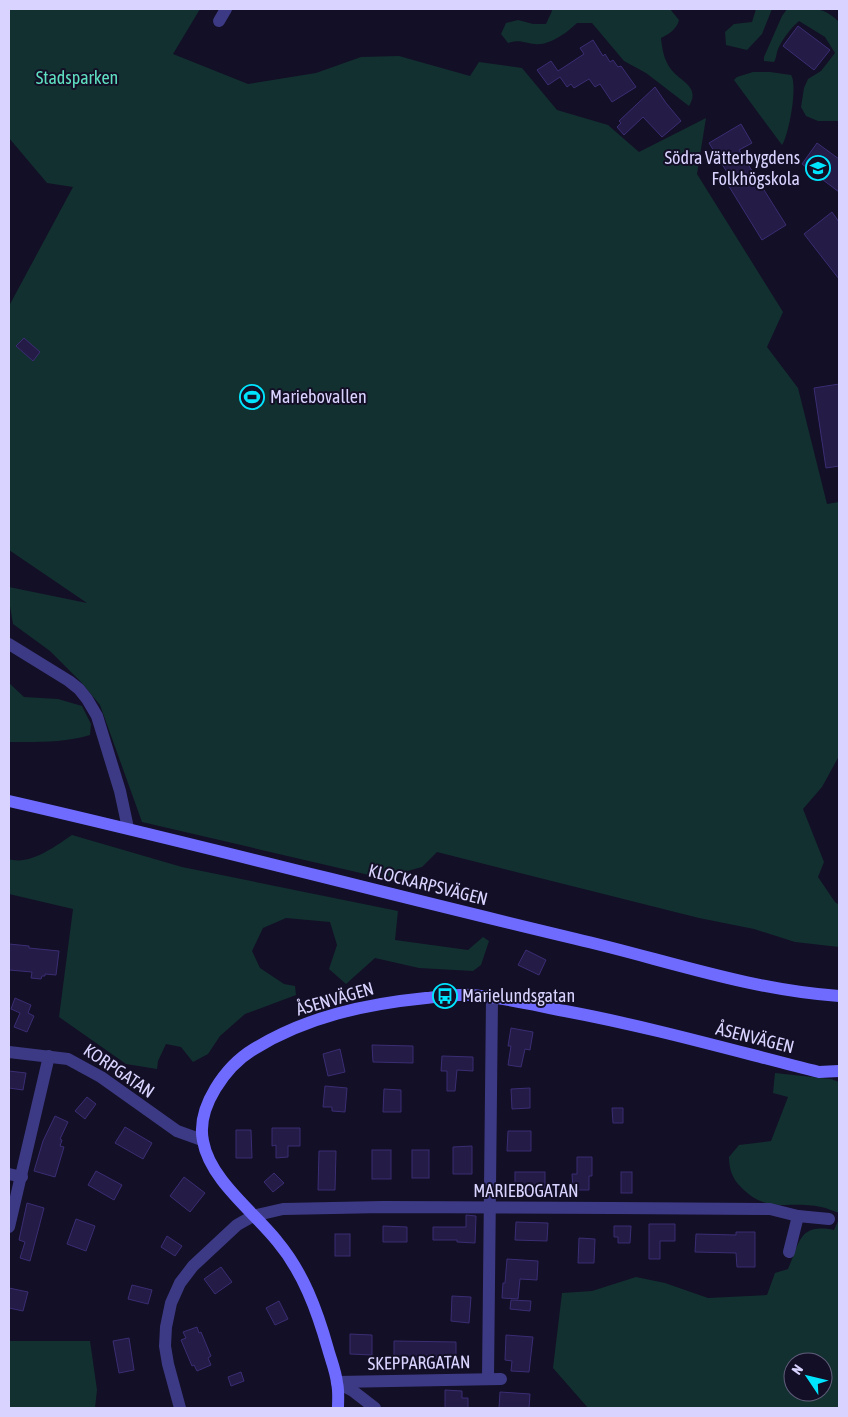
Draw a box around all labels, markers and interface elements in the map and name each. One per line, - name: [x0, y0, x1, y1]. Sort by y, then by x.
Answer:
- park label: Stadsparken: [36, 67, 118, 88]
- place label: Södra Vätterbygdens Folkhögskola: [664, 147, 800, 189]
- school or university icon: Södra Vätterbygdens Folkhögskola: [805, 155, 831, 181]
- sports icon: Mariebovallen: [239, 384, 265, 410]
- place label: Mariebovallen: [270, 386, 367, 407]
- street label: KLOCKARPSVÄGEN: [366, 860, 490, 909]
- street label: ÅSENVÄGEN: [294, 977, 376, 1020]
- bus stop icon: Marielundsgatan: [432, 983, 458, 1009]
- place label: Marielundsgatan: [462, 985, 575, 1006]
- street label: ÅSENVÄGEN: [714, 1018, 796, 1057]
- street label: KORPGATAN: [80, 1039, 159, 1102]
- street label: MARIEBOGATAN: [473, 1180, 579, 1201]
- street label: SKEPPARGATAN: [367, 1351, 471, 1374]
- north arrow: [783, 1352, 833, 1402]
- text: N: [788, 1362, 806, 1378]

